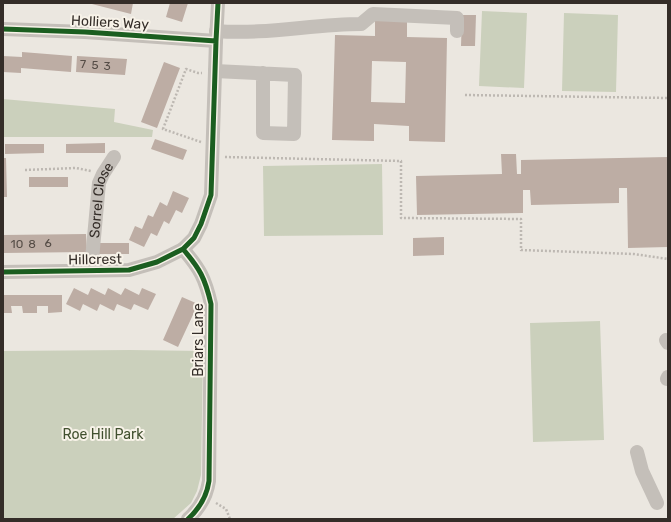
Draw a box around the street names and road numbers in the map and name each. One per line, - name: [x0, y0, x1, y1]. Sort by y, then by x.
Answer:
- street label: Holliers Way: [71, 12, 150, 33]
- street label: Sorrel Close: [86, 159, 118, 239]
- street label: Hillcrest: [68, 251, 122, 268]
- street label: Briars Lane: [190, 303, 207, 377]

